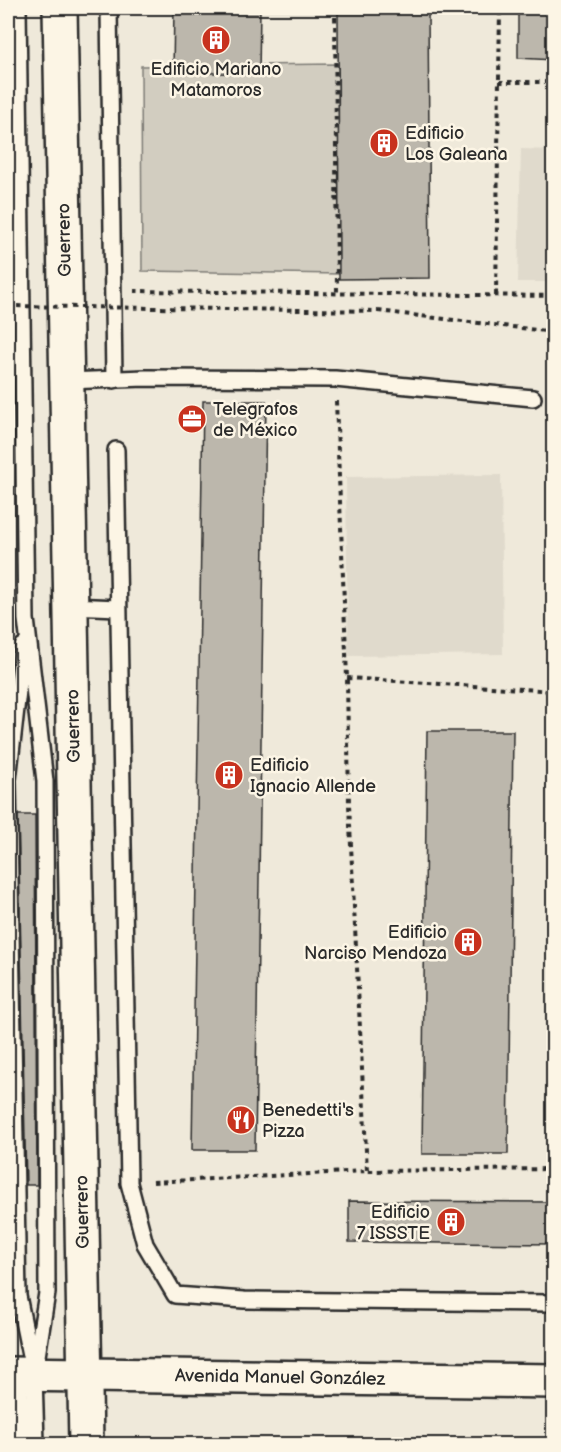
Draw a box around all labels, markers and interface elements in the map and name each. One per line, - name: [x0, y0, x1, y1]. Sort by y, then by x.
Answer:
- building icon: Edificio Mariano Matamoros: [200, 24, 232, 56]
- place label: Edificio Mariano Matamoros: [150, 59, 282, 101]
- place label: Edificio Los Galeana: [405, 123, 508, 165]
- building icon: Edificio Los Galeana: [368, 127, 400, 159]
- street label: Guerrero: [53, 203, 76, 277]
- place label: Telegrafos de México: [213, 399, 298, 441]
- office icon: Telegrafos de México: [176, 403, 208, 435]
- street label: Guerrero: [62, 689, 85, 763]
- place label: Edificio Ignacio Allende: [250, 755, 376, 797]
- building icon: Edificio Ignacio Allende: [213, 759, 245, 791]
- place label: Edificio Narciso Mendoza: [304, 922, 447, 964]
- building icon: Edificio Narciso Mendoza: [452, 926, 484, 958]
- place label: Benedetti's Pizza: [262, 1100, 354, 1142]
- restaurant icon: Benedetti's Pizza: [225, 1104, 257, 1136]
- street label: Guerrero: [71, 1175, 94, 1249]
- place label: Edificio 7 ISSSTE: [357, 1202, 430, 1244]
- building icon: Edificio 7 ISSSTE: [435, 1206, 467, 1238]
- street label: Avenida Manuel González: [175, 1365, 386, 1390]

